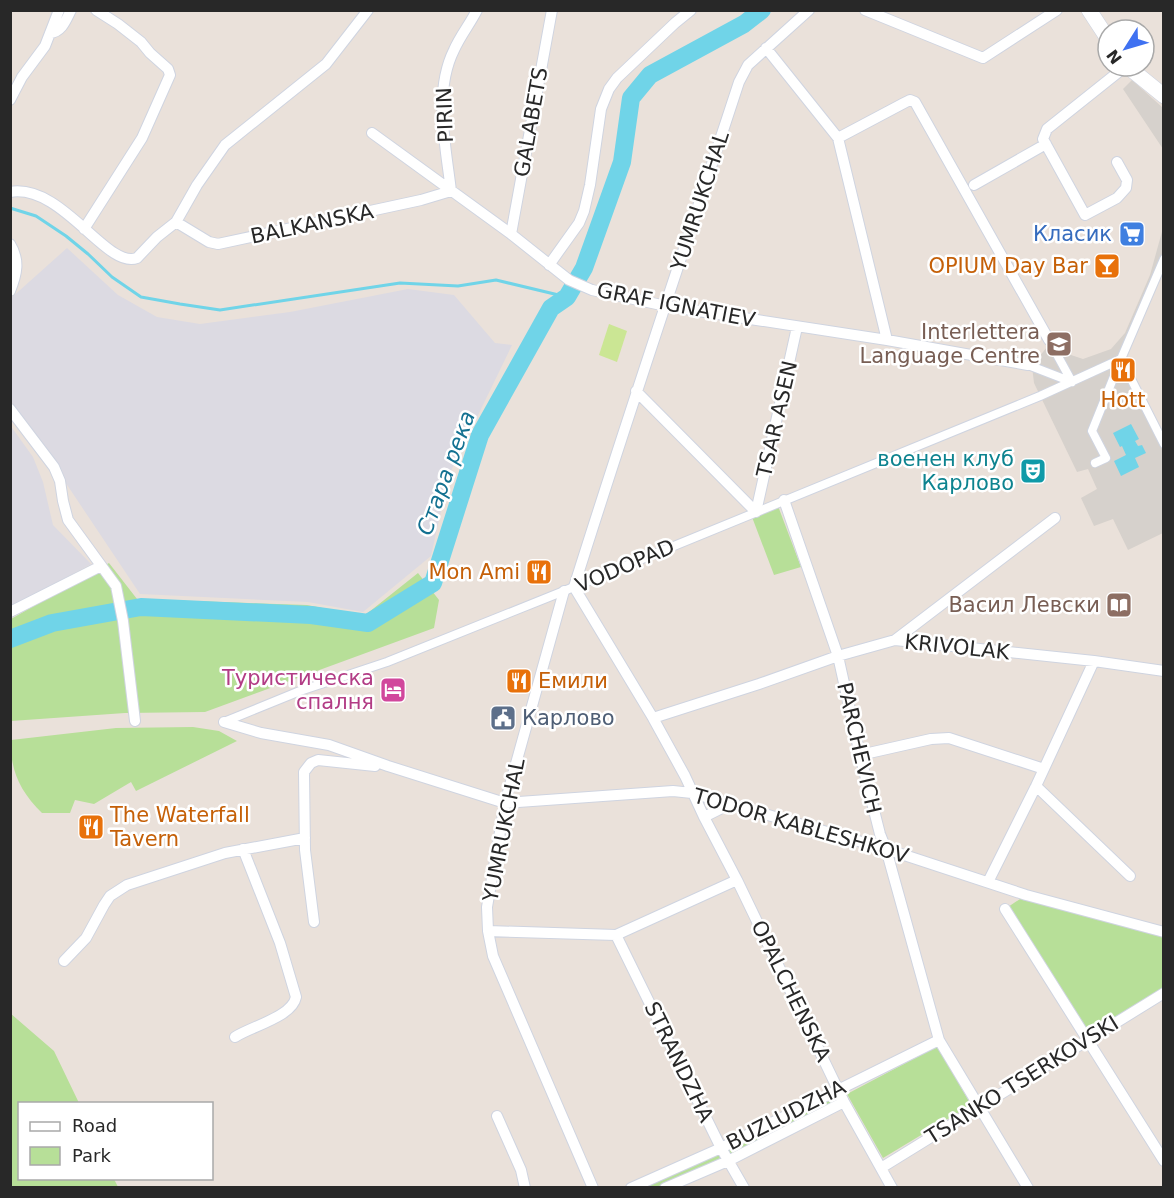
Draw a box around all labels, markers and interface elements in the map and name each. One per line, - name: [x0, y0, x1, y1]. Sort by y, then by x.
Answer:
- north arrow: [1096, 18, 1156, 78]
- text: N: [1103, 46, 1126, 68]
- street label: GALABETS: [510, 65, 552, 179]
- street label: PIRIN: [432, 87, 458, 143]
- street label: YUMRUKCHAL: [666, 128, 734, 275]
- street label: BALKANSKA: [248, 199, 376, 249]
- supermarket icon: Класик: [1117, 219, 1147, 249]
- place label: Класик: [1033, 222, 1112, 246]
- bar icon: OPIUM Day Bar: [1092, 251, 1122, 281]
- place label: OPIUM Day Bar: [928, 254, 1088, 278]
- street label: GRAF IGNATIEV: [595, 278, 758, 332]
- place label: Interlettera Language Centre: [859, 320, 1040, 368]
- school or university icon: Interlettera Language Centre: [1044, 329, 1074, 359]
- restaurant icon: Hott: [1108, 355, 1138, 385]
- street label: TSAR ASEN: [752, 358, 802, 481]
- place label: Hott: [1100, 388, 1146, 412]
- water label: Стара река: [412, 407, 480, 539]
- place label: военен клуб Карлово: [877, 447, 1014, 495]
- theatre icon: военен клуб Карлово: [1018, 456, 1048, 486]
- street label: VODOPAD: [572, 534, 678, 598]
- restaurant icon: Mon Ami: [524, 557, 554, 587]
- place label: Mon Ami: [428, 560, 520, 584]
- library icon: Васил Левски: [1104, 590, 1134, 620]
- place label: Васил Левски: [948, 593, 1100, 617]
- street label: KRIVOLAK: [903, 630, 1012, 665]
- place label: Туристическа спалня: [221, 666, 374, 714]
- restaurant icon: Емили: [504, 666, 534, 696]
- place label: Емили: [538, 669, 608, 693]
- hotel icon: Туристическа спалня: [378, 675, 408, 705]
- street label: PARCHEVICH: [832, 680, 886, 816]
- public building icon: Карлово: [488, 703, 518, 733]
- place label: Карлово: [522, 706, 615, 730]
- street label: YUMRUKCHAL: [478, 756, 530, 905]
- street label: TODOR KABLESHKOV: [690, 783, 912, 868]
- place label: The Waterfall Tavern: [109, 803, 250, 851]
- restaurant icon: The Waterfall Tavern: [76, 812, 106, 842]
- street label: OPALCHENSKA: [746, 916, 836, 1066]
- street label: STRANDZHA: [640, 998, 719, 1127]
- street label: TSANKO TSERKOVSKI: [920, 1011, 1123, 1150]
- street label: BUZLUDZHA: [722, 1074, 850, 1155]
- legend: [18, 1102, 213, 1180]
- text: Road: [72, 1115, 117, 1136]
- text: Park: [72, 1145, 111, 1166]

